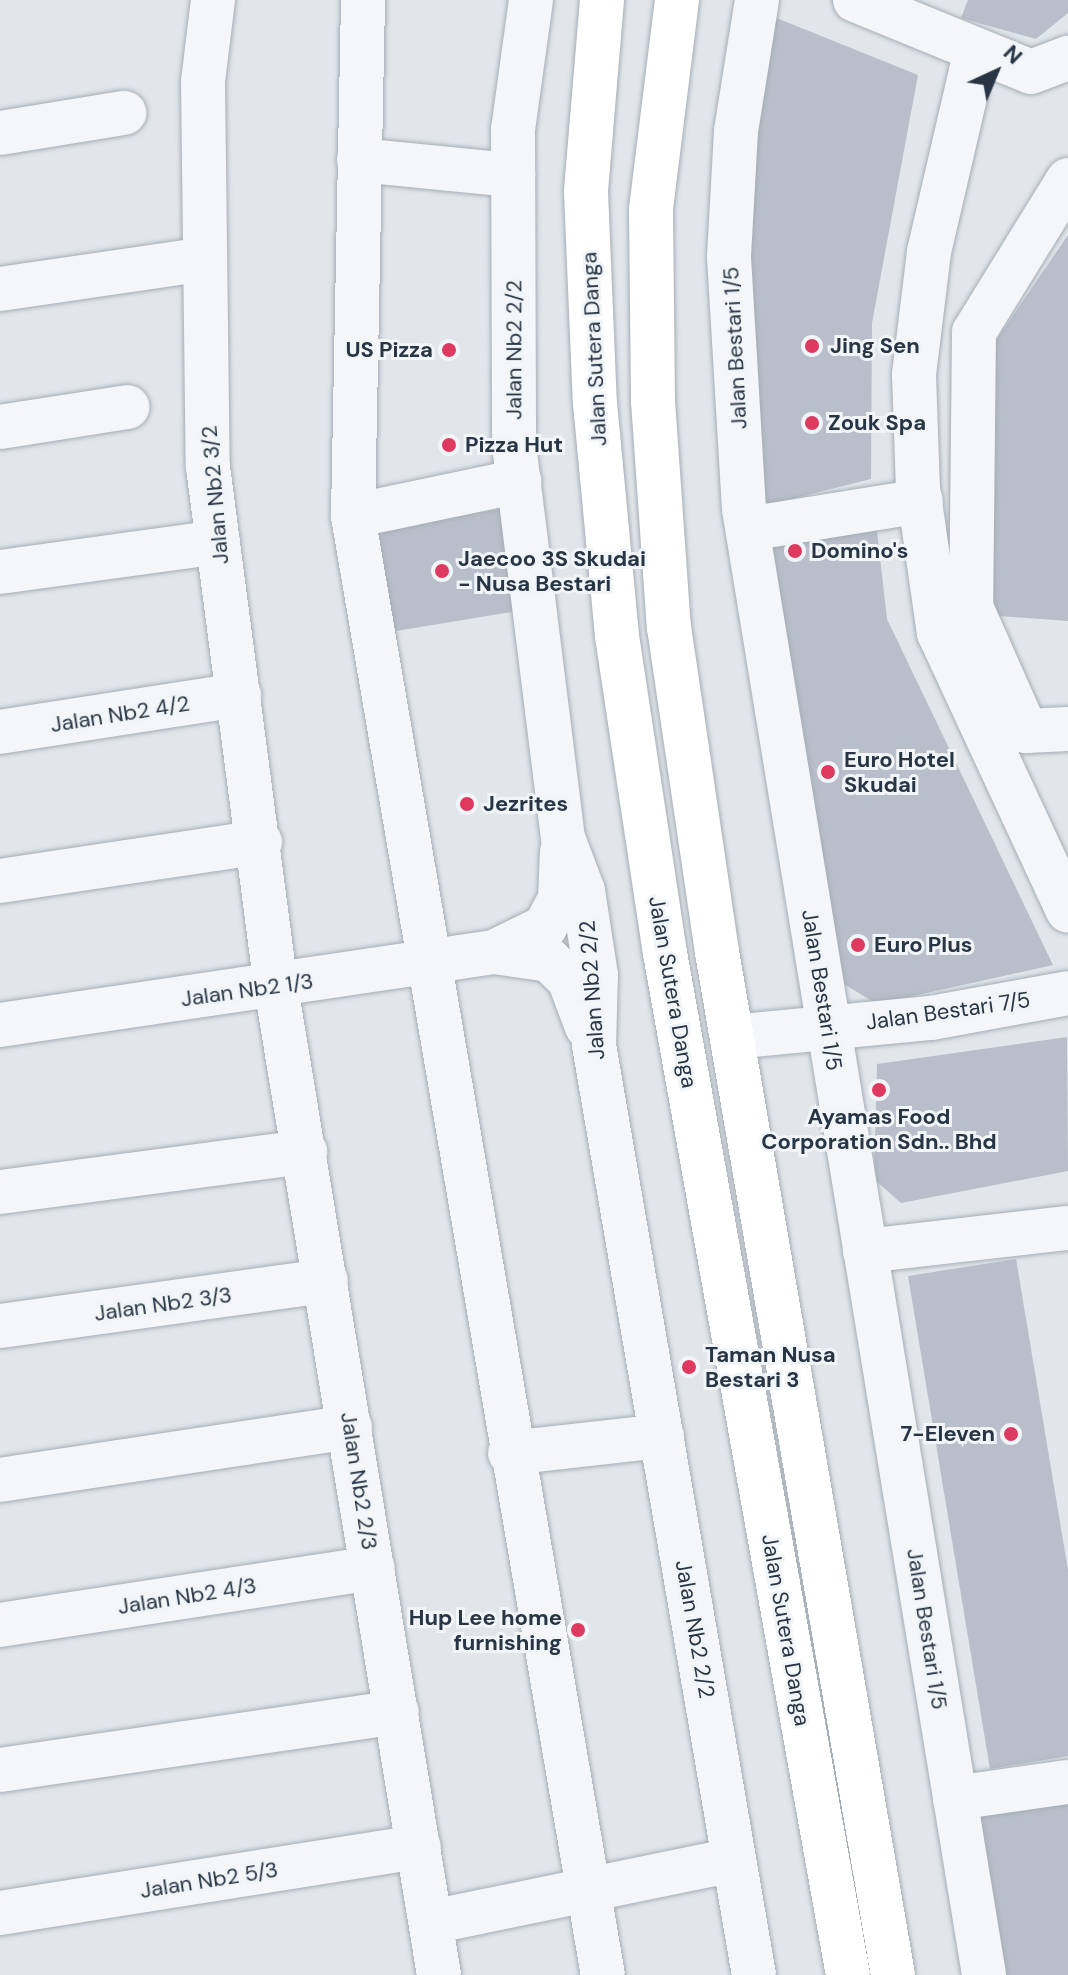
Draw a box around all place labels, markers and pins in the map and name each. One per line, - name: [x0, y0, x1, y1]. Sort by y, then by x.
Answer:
- place label: Jing Sen: [830, 333, 920, 359]
- marker: Jing Sen: [801, 335, 823, 357]
- place label: US Pizza: [345, 337, 433, 363]
- marker: US Pizza: [440, 341, 458, 359]
- place label: Zouk Spa: [828, 410, 926, 436]
- marker: Zouk Spa: [803, 414, 821, 432]
- place label: Pizza Hut: [465, 432, 563, 458]
- marker: Pizza Hut: [440, 436, 458, 454]
- place label: Domino's: [811, 538, 909, 564]
- marker: Domino's: [786, 542, 804, 560]
- place label: Jaecoo 3S Skudai - Nusa Bestari: [458, 545, 646, 596]
- marker: Jaecoo 3S Skudai - Nusa Bestari: [433, 562, 451, 580]
- place label: Euro Hotel Skudai: [844, 746, 955, 798]
- marker: Euro Hotel Skudai: [819, 763, 837, 781]
- place label: Jezrites: [483, 791, 568, 817]
- marker: Jezrites: [458, 795, 476, 813]
- place label: Euro Plus: [874, 932, 972, 958]
- marker: Euro Plus: [849, 936, 867, 954]
- marker: Ayamas Food Corporation Sdn.. Bhd: [870, 1081, 888, 1099]
- place label: Ayamas Food Corporation Sdn.. Bhd: [761, 1103, 997, 1154]
- place label: Taman Nusa Bestari 3: [705, 1341, 836, 1392]
- marker: Taman Nusa Bestari 3: [680, 1358, 698, 1376]
- place label: 7-Eleven: [901, 1421, 995, 1447]
- marker: 7-Eleven: [1002, 1425, 1020, 1443]
- place label: Hup Lee home furnishing: [409, 1604, 562, 1656]
- marker: Hup Lee home furnishing: [569, 1621, 587, 1639]

